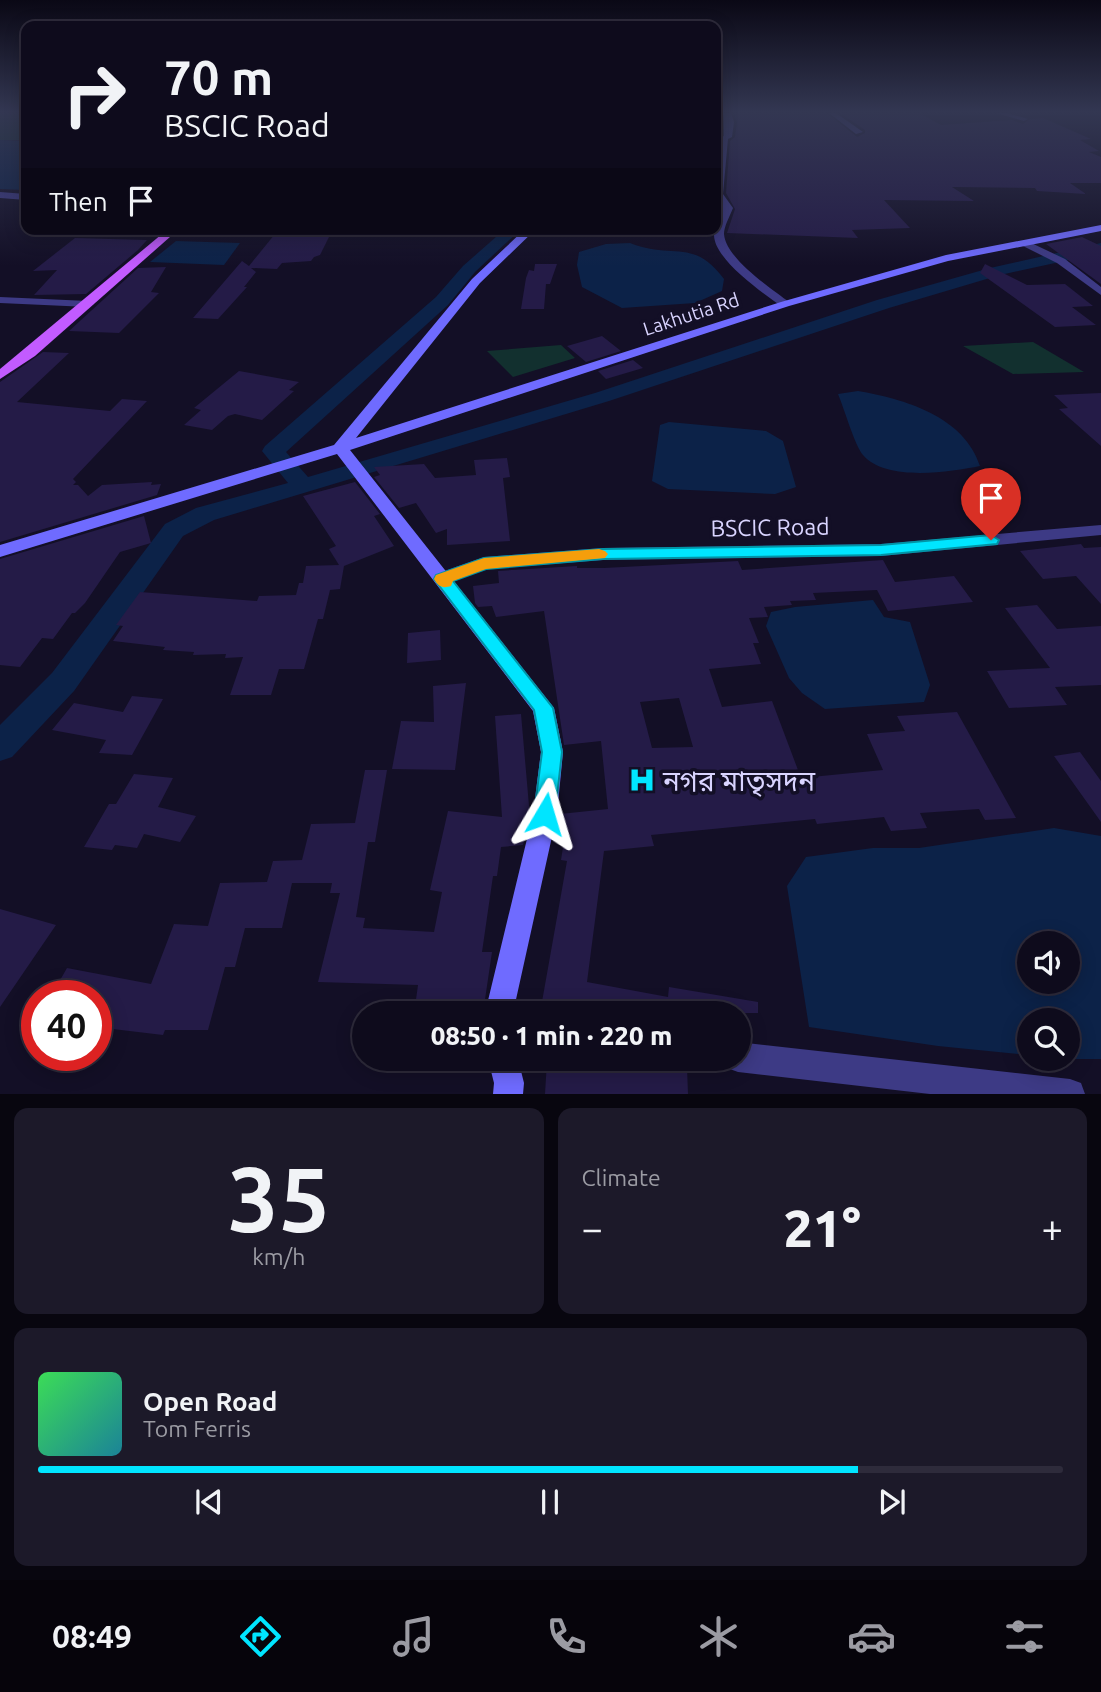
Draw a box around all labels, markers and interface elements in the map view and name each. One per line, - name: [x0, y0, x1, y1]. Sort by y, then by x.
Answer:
- icon: right: [49, 49, 140, 140]
- text: 70 m: [164, 49, 273, 104]
- text: BSCIC Road: [164, 107, 330, 143]
- icon: arrive: [122, 182, 160, 220]
- text: Then: [49, 187, 108, 216]
- street label: Lakhutia Rd: [640, 288, 742, 340]
- pin: [961, 468, 1021, 540]
- icon: arrive: [972, 479, 1010, 517]
- street label: BSCIC Road: [710, 513, 830, 541]
- hospital icon: নগর মাতৃসদন: [627, 765, 657, 795]
- place label: নগর মাতৃসদন: [662, 765, 816, 797]
- position arrow: [508, 777, 582, 851]
- map controls: [1017, 931, 1080, 1071]
- button: sound: [1017, 931, 1080, 994]
- speed limit sign: 40: [21, 980, 112, 1071]
- button: search: [1017, 1008, 1080, 1071]
- text: 08:50 · 1 min · 220 m: [431, 1021, 672, 1050]
- text: 35: [227, 1147, 330, 1249]
- text: Climate: [582, 1165, 661, 1190]
- text: 21°: [783, 1199, 861, 1257]
- text: −: [582, 1207, 603, 1249]
- text: +: [1042, 1207, 1063, 1249]
- text: km/h: [252, 1244, 305, 1269]
- text: Open Road: [143, 1387, 277, 1416]
- text: Tom Ferris: [143, 1416, 251, 1441]
- icon: previous: [190, 1483, 228, 1521]
- icon: pause: [531, 1483, 569, 1521]
- icon: next: [873, 1483, 911, 1521]
- icon: directions: [236, 1612, 285, 1661]
- icon: music: [389, 1612, 438, 1661]
- icon: phone: [542, 1612, 591, 1661]
- icon: climate: [694, 1612, 743, 1661]
- icon: car: [847, 1612, 896, 1661]
- icon: filters: [1000, 1612, 1049, 1661]
- text: 08:49: [52, 1618, 132, 1654]

